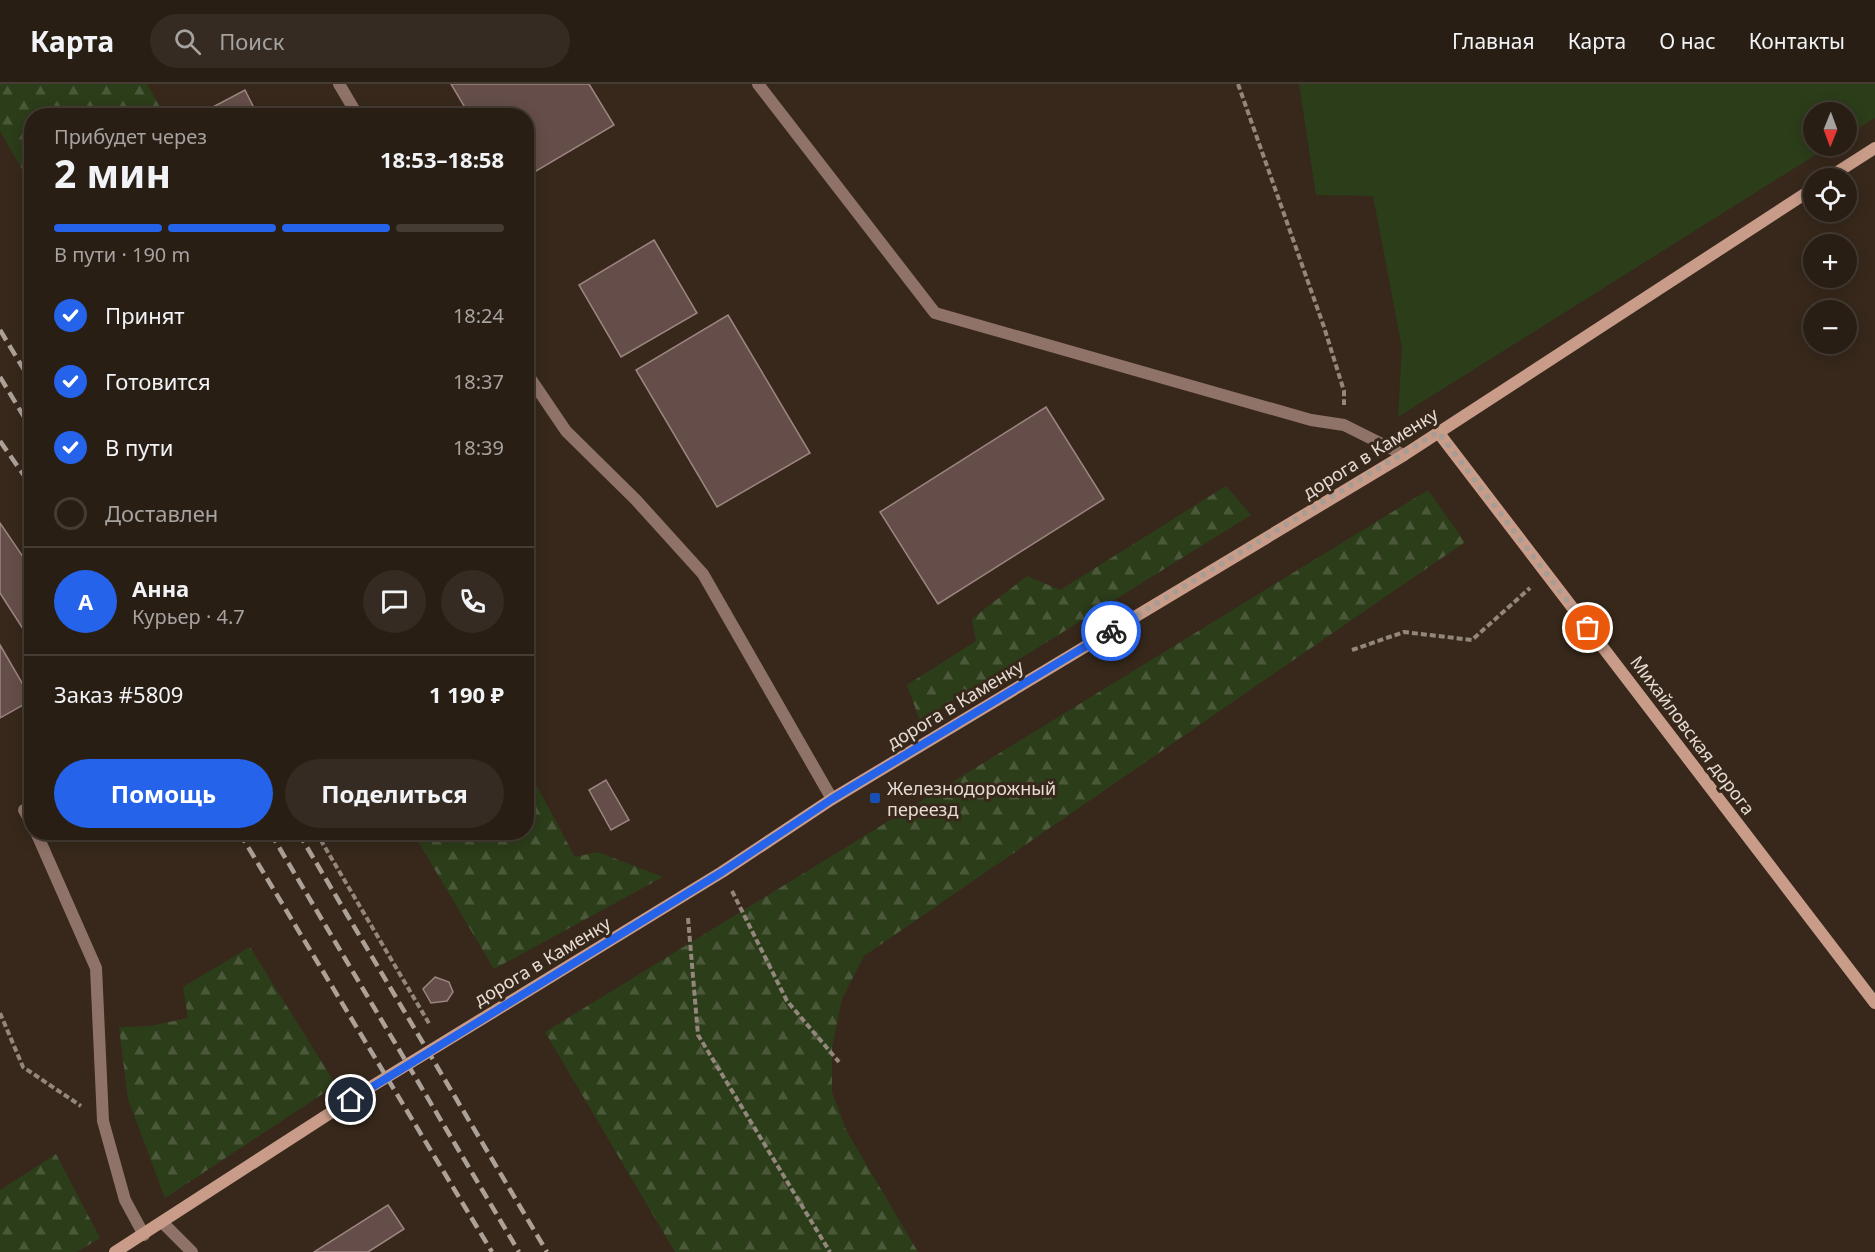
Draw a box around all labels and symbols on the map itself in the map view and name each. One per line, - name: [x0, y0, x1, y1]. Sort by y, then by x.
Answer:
- north arrow: [1803, 102, 1857, 156]
- street label: дорога в Каменку: [1298, 401, 1443, 504]
- courier: [1081, 601, 1141, 661]
- pin: [1562, 602, 1613, 653]
- street label: Михайловская дорога: [1625, 651, 1761, 819]
- street label: дорога в Каменку: [882, 653, 1028, 754]
- place label: Железнодорожный переезд: [887, 776, 1056, 821]
- marker: Железнодорожный переезд: [868, 791, 882, 805]
- street label: дорога в Каменку: [469, 910, 615, 1011]
- pin: [325, 1074, 376, 1125]

